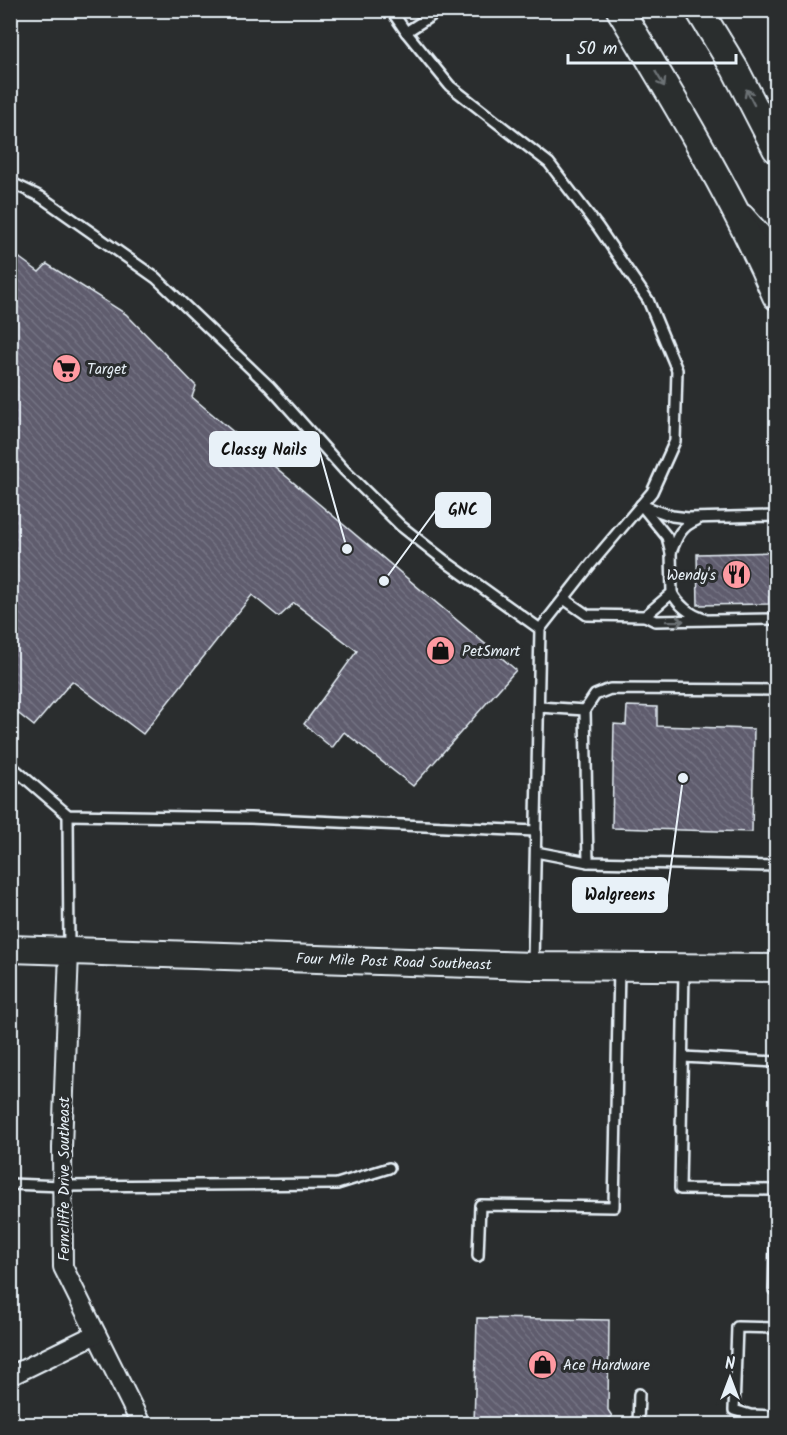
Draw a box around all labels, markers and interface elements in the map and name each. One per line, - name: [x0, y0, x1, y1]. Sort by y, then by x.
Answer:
- scale bar: [568, 27, 736, 65]
- text: 50 m: [577, 35, 617, 64]
- one-way arrow: [655, 70, 667, 87]
- one-way arrow: [743, 89, 755, 107]
- supermarket icon: Target: [50, 353, 82, 385]
- place label: Target: [87, 358, 127, 382]
- callout: Classy Nails: [210, 432, 319, 466]
- text: Classy Nails: [221, 438, 307, 463]
- callout: GNC: [436, 493, 490, 527]
- text: GNC: [448, 498, 478, 523]
- restaurant icon: Wendy's: [721, 559, 753, 591]
- place label: Wendy's: [666, 564, 717, 588]
- one-way arrow: [664, 615, 684, 627]
- shop icon: PetSmart: [425, 635, 457, 667]
- place label: PetSmart: [462, 640, 521, 664]
- callout: Walgreens: [573, 878, 667, 912]
- text: Walgreens: [585, 883, 656, 908]
- street label: Four Mile Post Road Southeast: [295, 947, 492, 978]
- street label: Ferncliffe Drive Southeast: [53, 1096, 77, 1261]
- north arrow: [700, 1348, 760, 1408]
- shop icon: Ace Hardware: [526, 1349, 558, 1381]
- text: N: [725, 1352, 735, 1377]
- place label: Ace Hardware: [563, 1354, 650, 1378]

